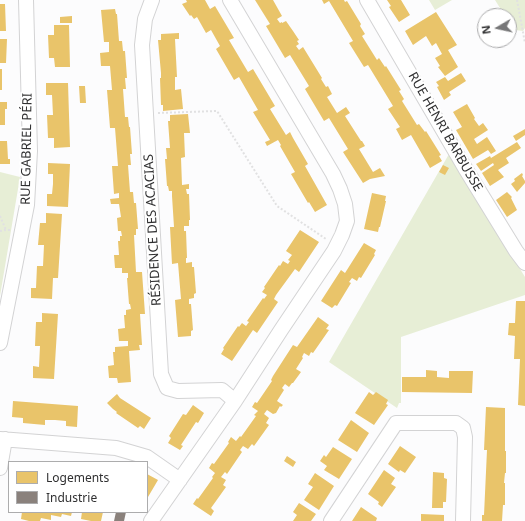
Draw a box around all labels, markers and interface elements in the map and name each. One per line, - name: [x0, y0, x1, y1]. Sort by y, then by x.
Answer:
- north arrow: [477, 8, 517, 48]
- text: N: [478, 24, 494, 35]
- street label: RUE HENRI BARBUSSE: [404, 70, 486, 194]
- street label: RUE GABRIEL PÉRI: [18, 93, 36, 205]
- street label: RÉSIDENCE DES ACACIAS: [141, 154, 165, 306]
- legend: [8, 461, 148, 513]
- text: Logements: [46, 469, 109, 486]
- text: Industrie: [46, 489, 97, 506]

